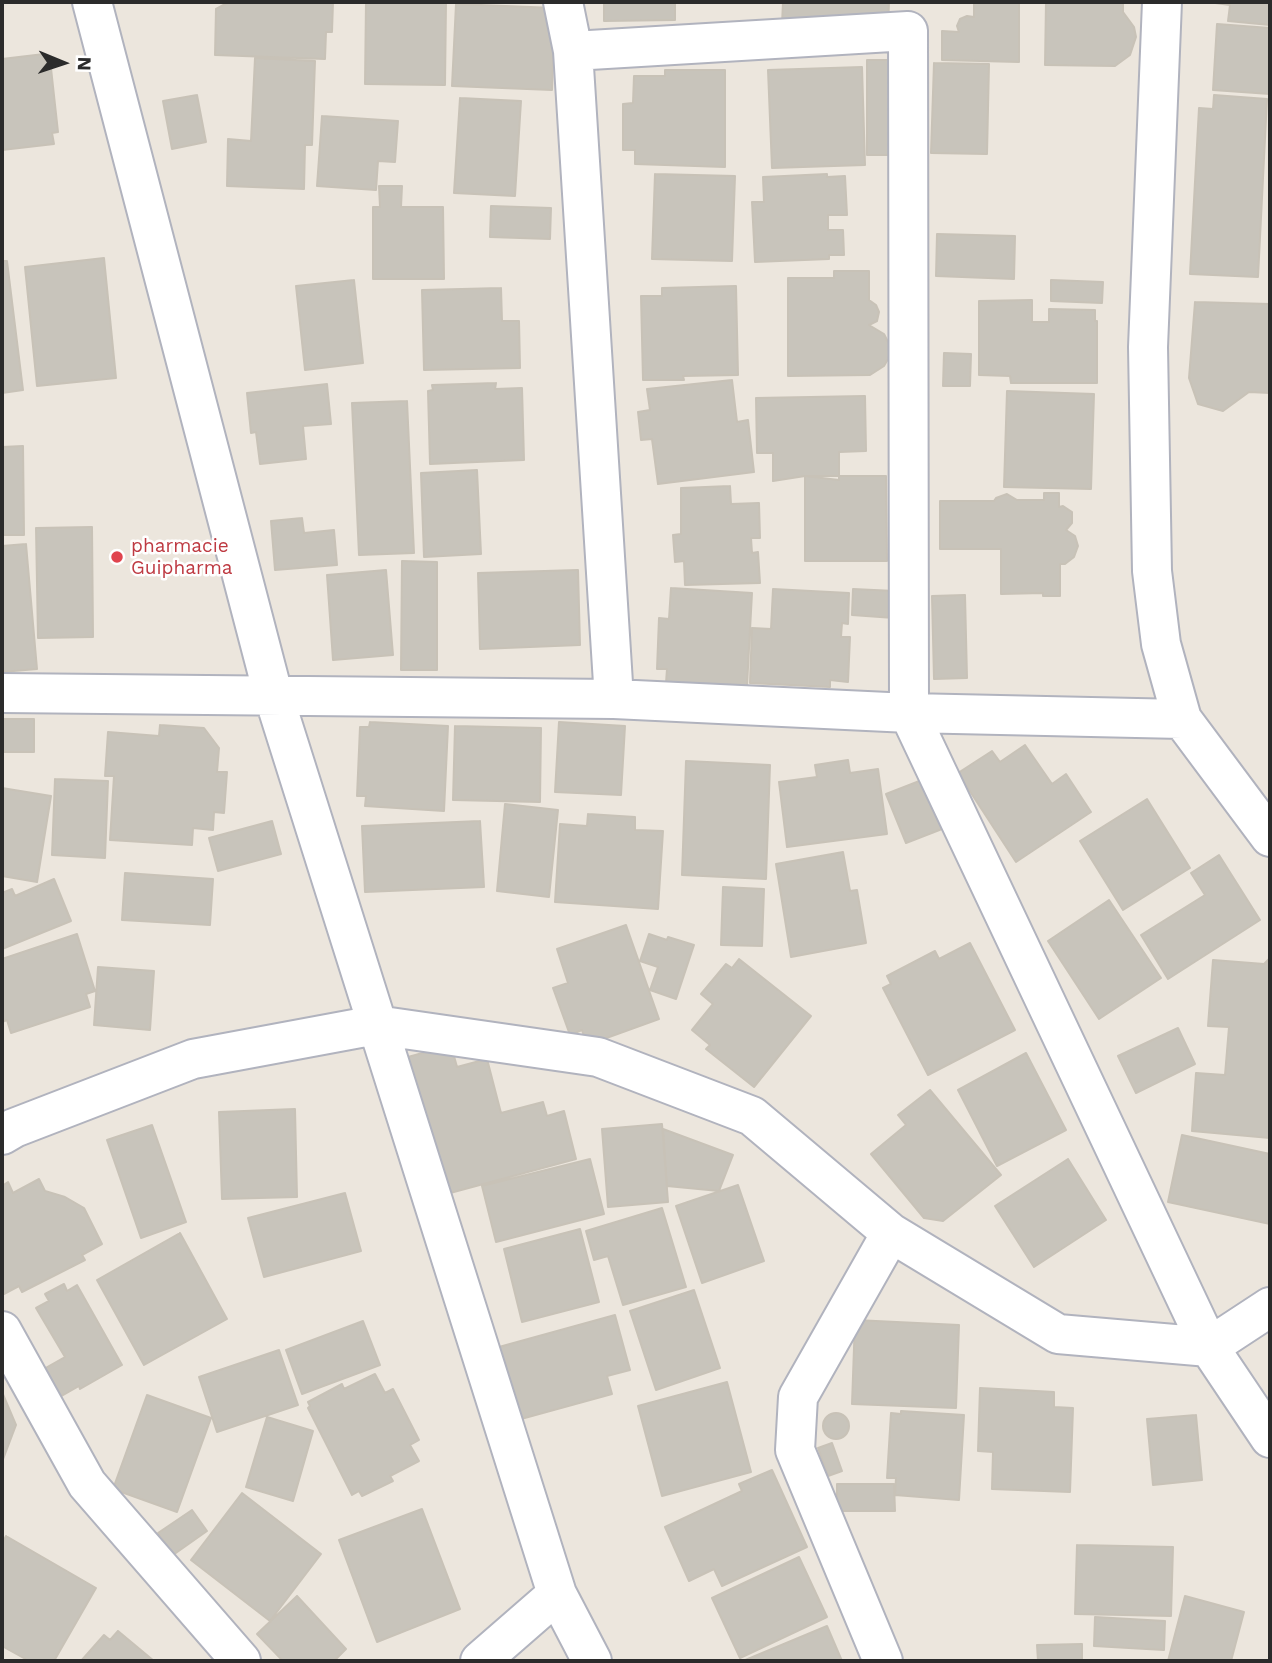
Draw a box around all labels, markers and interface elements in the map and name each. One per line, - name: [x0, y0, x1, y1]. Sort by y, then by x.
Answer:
- north arrow: [28, 28, 98, 98]
- text: N: [73, 56, 96, 71]
- place label: pharmacie Guipharma: [131, 535, 233, 579]
- marker: pharmacie Guipharma: [109, 549, 125, 565]

